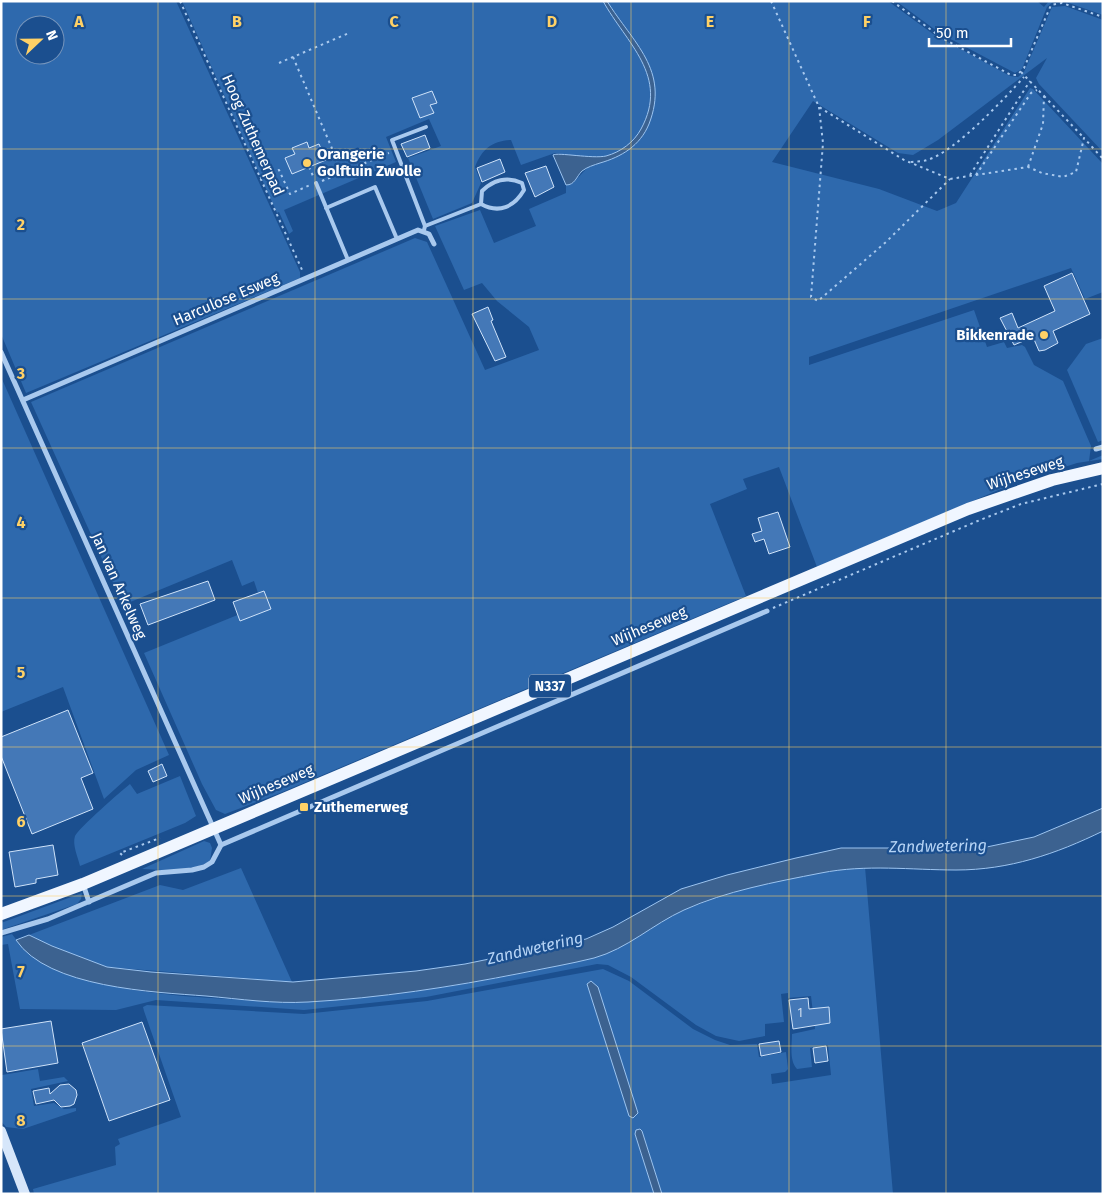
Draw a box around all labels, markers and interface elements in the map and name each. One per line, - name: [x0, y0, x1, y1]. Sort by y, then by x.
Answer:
- text: A: [73, 12, 84, 31]
- text: B: [232, 12, 242, 31]
- text: C: [389, 12, 399, 31]
- text: D: [547, 12, 557, 31]
- text: E: [706, 12, 714, 31]
- text: F: [863, 12, 871, 31]
- north arrow: [15, 15, 65, 65]
- scale bar: [929, 15, 1012, 47]
- text: 50 m: [936, 24, 969, 42]
- text: N: [42, 28, 61, 43]
- street label: Hoog Zuthemerpad: [218, 72, 288, 198]
- place label: Orangerie Golftuin Zwolle: [317, 145, 421, 180]
- marker: Orangerie Golftuin Zwolle: [301, 157, 313, 169]
- text: 2: [17, 215, 25, 234]
- street label: Harculose Esweg: [170, 269, 282, 329]
- place label: Bikkenrade: [956, 326, 1034, 344]
- marker: Bikkenrade: [1038, 329, 1050, 341]
- text: 3: [16, 364, 25, 383]
- street label: Wijheseweg: [984, 452, 1066, 494]
- text: 4: [16, 513, 26, 532]
- street label: Jan van Arkelweg: [87, 530, 151, 642]
- street label: Wijheseweg: [609, 602, 689, 650]
- text: 5: [17, 663, 26, 682]
- road number: N337: [529, 674, 571, 698]
- street label: Wijheseweg: [236, 760, 316, 808]
- place label: Zuthemerweg: [314, 798, 409, 816]
- marker: Zuthemerweg: [298, 801, 310, 813]
- text: 6: [16, 812, 26, 831]
- water label: Zandwetering: [888, 836, 987, 856]
- water label: Zandwetering: [484, 928, 585, 969]
- text: 7: [17, 962, 25, 981]
- house number: 1: [797, 1006, 803, 1020]
- text: 8: [16, 1111, 26, 1130]

